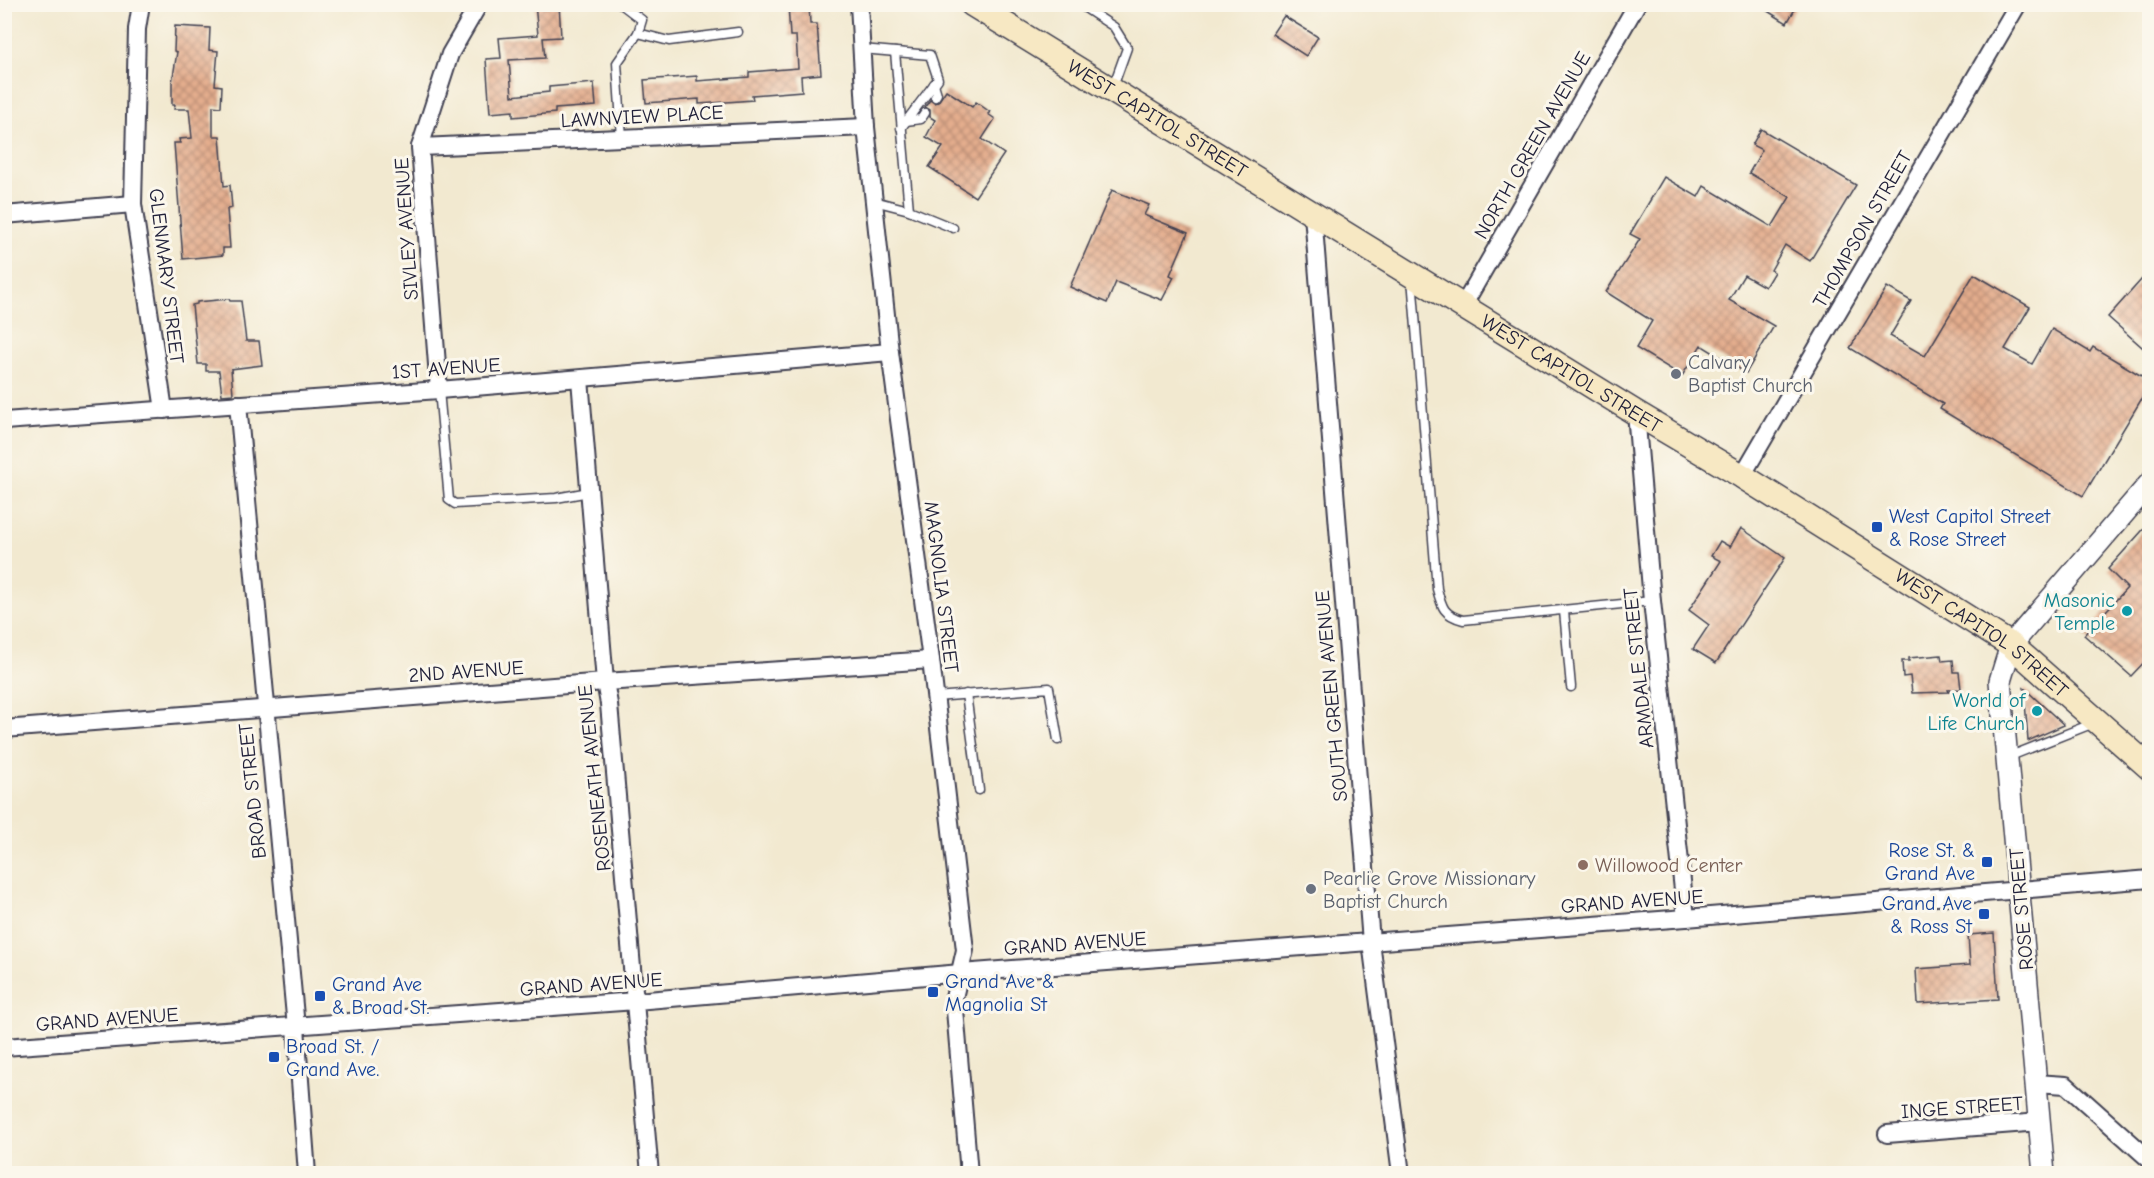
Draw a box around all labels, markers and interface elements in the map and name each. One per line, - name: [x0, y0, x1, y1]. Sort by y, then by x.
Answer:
- street label: NORTH GREEN AVENUE: [1469, 48, 1595, 243]
- street label: WEST CAPITOL STREET: [1063, 55, 1252, 183]
- street label: LAWNVIEW PLACE: [560, 101, 724, 132]
- street label: THOMPSON STREET: [1808, 146, 1917, 312]
- street label: SIVLEY AVENUE: [390, 157, 423, 301]
- street label: GLENMARY STREET: [144, 187, 189, 366]
- street label: WEST CAPITOL STREET: [1477, 309, 1666, 438]
- place label: Calvary Baptist Church: [1688, 351, 1813, 397]
- street label: 1ST AVENUE: [391, 353, 501, 384]
- marker: Calvary Baptist Church: [1669, 367, 1683, 381]
- street label: MAGNOLIA STREET: [920, 500, 964, 675]
- place label: West Capitol Street & Rose Street: [1889, 505, 2052, 551]
- marker: West Capitol Street & Rose Street: [1870, 520, 1884, 534]
- street label: WEST CAPITOL STREET: [1891, 564, 2073, 703]
- street label: ARMDALE STREET: [1619, 586, 1658, 749]
- street label: SOUTH GREEN AVENUE: [1311, 589, 1352, 803]
- place label: Masonic Temple: [2044, 589, 2115, 635]
- marker: Masonic Temple: [2120, 604, 2134, 618]
- street label: 2ND AVENUE: [408, 656, 524, 687]
- street label: ROSENEATH AVENUE: [573, 684, 616, 872]
- place label: World of Life Church: [1928, 689, 2026, 735]
- marker: World of Life Church: [2030, 704, 2044, 718]
- street label: BROAD STREET: [234, 722, 271, 860]
- place label: Rose St. & Grand Ave: [1885, 839, 1975, 885]
- street label: ROSE STREET: [2005, 846, 2038, 971]
- place label: Willowood Center: [1595, 854, 1743, 877]
- marker: Rose St. & Grand Ave: [1980, 855, 1994, 869]
- marker: Willowood Center: [1576, 858, 1590, 872]
- place label: Pearlie Grove Missionary Baptist Church: [1323, 867, 1536, 913]
- marker: Pearlie Grove Missionary Baptist Church: [1304, 882, 1318, 896]
- street label: GRAND AVENUE: [1560, 885, 1704, 918]
- place label: Grand Ave & Ross St: [1882, 892, 1973, 938]
- marker: Grand Ave & Ross St: [1977, 907, 1991, 921]
- street label: GRAND AVENUE: [1003, 927, 1147, 960]
- street label: GRAND AVENUE: [519, 968, 663, 1001]
- place label: Grand Ave & Magnolia St: [945, 970, 1055, 1016]
- place label: Grand Ave & Broad St.: [332, 973, 430, 1019]
- marker: Grand Ave & Magnolia St: [926, 985, 940, 999]
- marker: Grand Ave & Broad St.: [313, 989, 327, 1003]
- street label: GRAND AVENUE: [35, 1003, 179, 1036]
- place label: Broad St. / Grand Ave.: [286, 1035, 380, 1081]
- marker: Broad St. / Grand Ave.: [267, 1050, 281, 1064]
- street label: INGE STREET: [1900, 1092, 2024, 1123]

